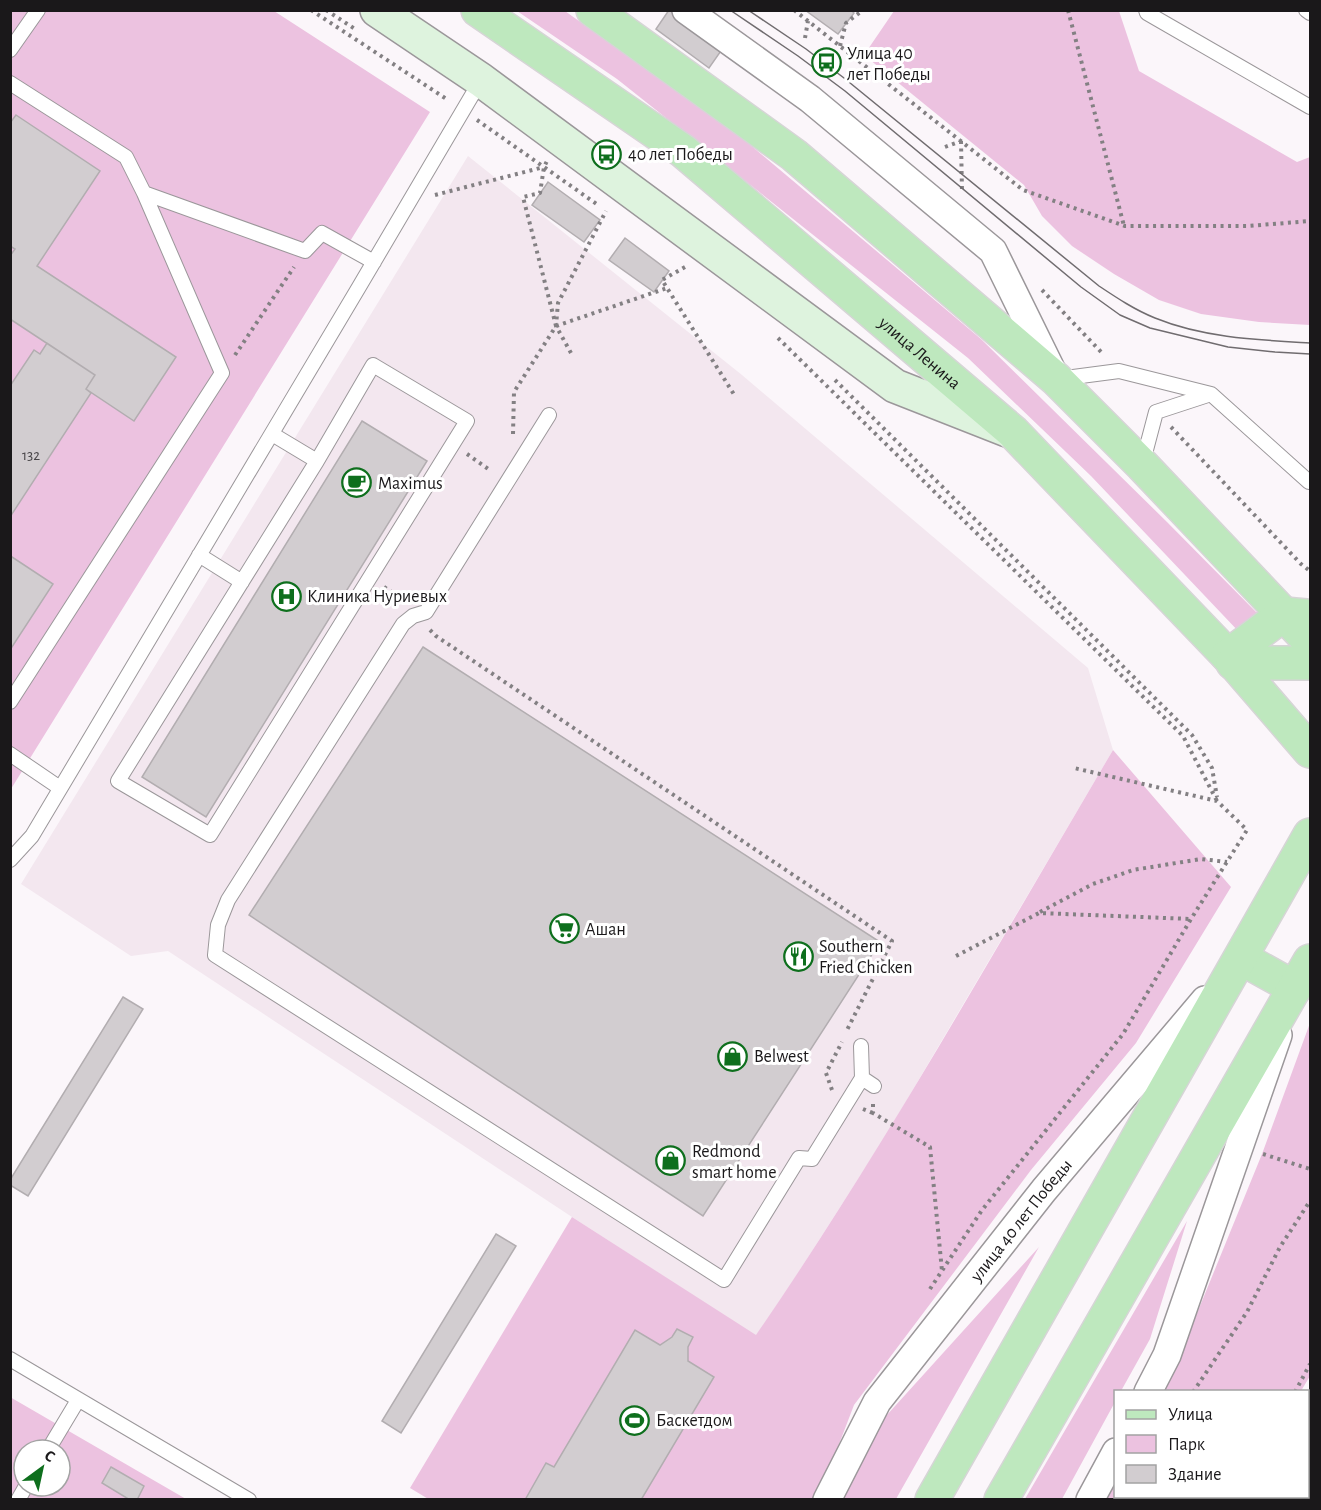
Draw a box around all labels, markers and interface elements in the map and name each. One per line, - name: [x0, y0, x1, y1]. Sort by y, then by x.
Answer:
- place label: Улица 40 лет Победы: [847, 45, 931, 84]
- bus stop icon: Улица 40 лет Победы: [810, 47, 842, 79]
- bus stop icon: 40 лет Победы: [591, 138, 623, 170]
- place label: 40 лет Победы: [628, 145, 733, 164]
- street label: улица Ленина: [874, 313, 964, 393]
- house number: 132: [22, 448, 40, 463]
- cafe icon: Maximus: [341, 467, 373, 499]
- place label: Maximus: [378, 475, 443, 493]
- hospital icon: Клиника Нуриевых: [270, 580, 302, 612]
- place label: Клиника Нуриевых: [307, 588, 447, 606]
- supermarket icon: Ашан: [548, 913, 580, 945]
- place label: Ашан: [585, 921, 626, 939]
- place label: Southern Fried Chicken: [819, 938, 912, 977]
- restaurant icon: Southern Fried Chicken: [782, 940, 814, 972]
- shop icon: Belwest: [717, 1040, 749, 1072]
- place label: Belwest: [754, 1048, 809, 1066]
- place label: Redmond smart home: [692, 1143, 776, 1182]
- shop icon: Redmond smart home: [655, 1145, 687, 1177]
- street label: улица 40 лет Победы: [967, 1156, 1076, 1286]
- legend: [1114, 1390, 1309, 1498]
- sports icon: Баскетдом: [619, 1404, 651, 1436]
- text: Улица: [1168, 1406, 1213, 1424]
- place label: Баскетдом: [656, 1412, 733, 1430]
- text: Парк: [1168, 1436, 1206, 1454]
- north arrow: [12, 1438, 72, 1498]
- text: С: [42, 1447, 58, 1465]
- text: Здание: [1168, 1466, 1222, 1484]

